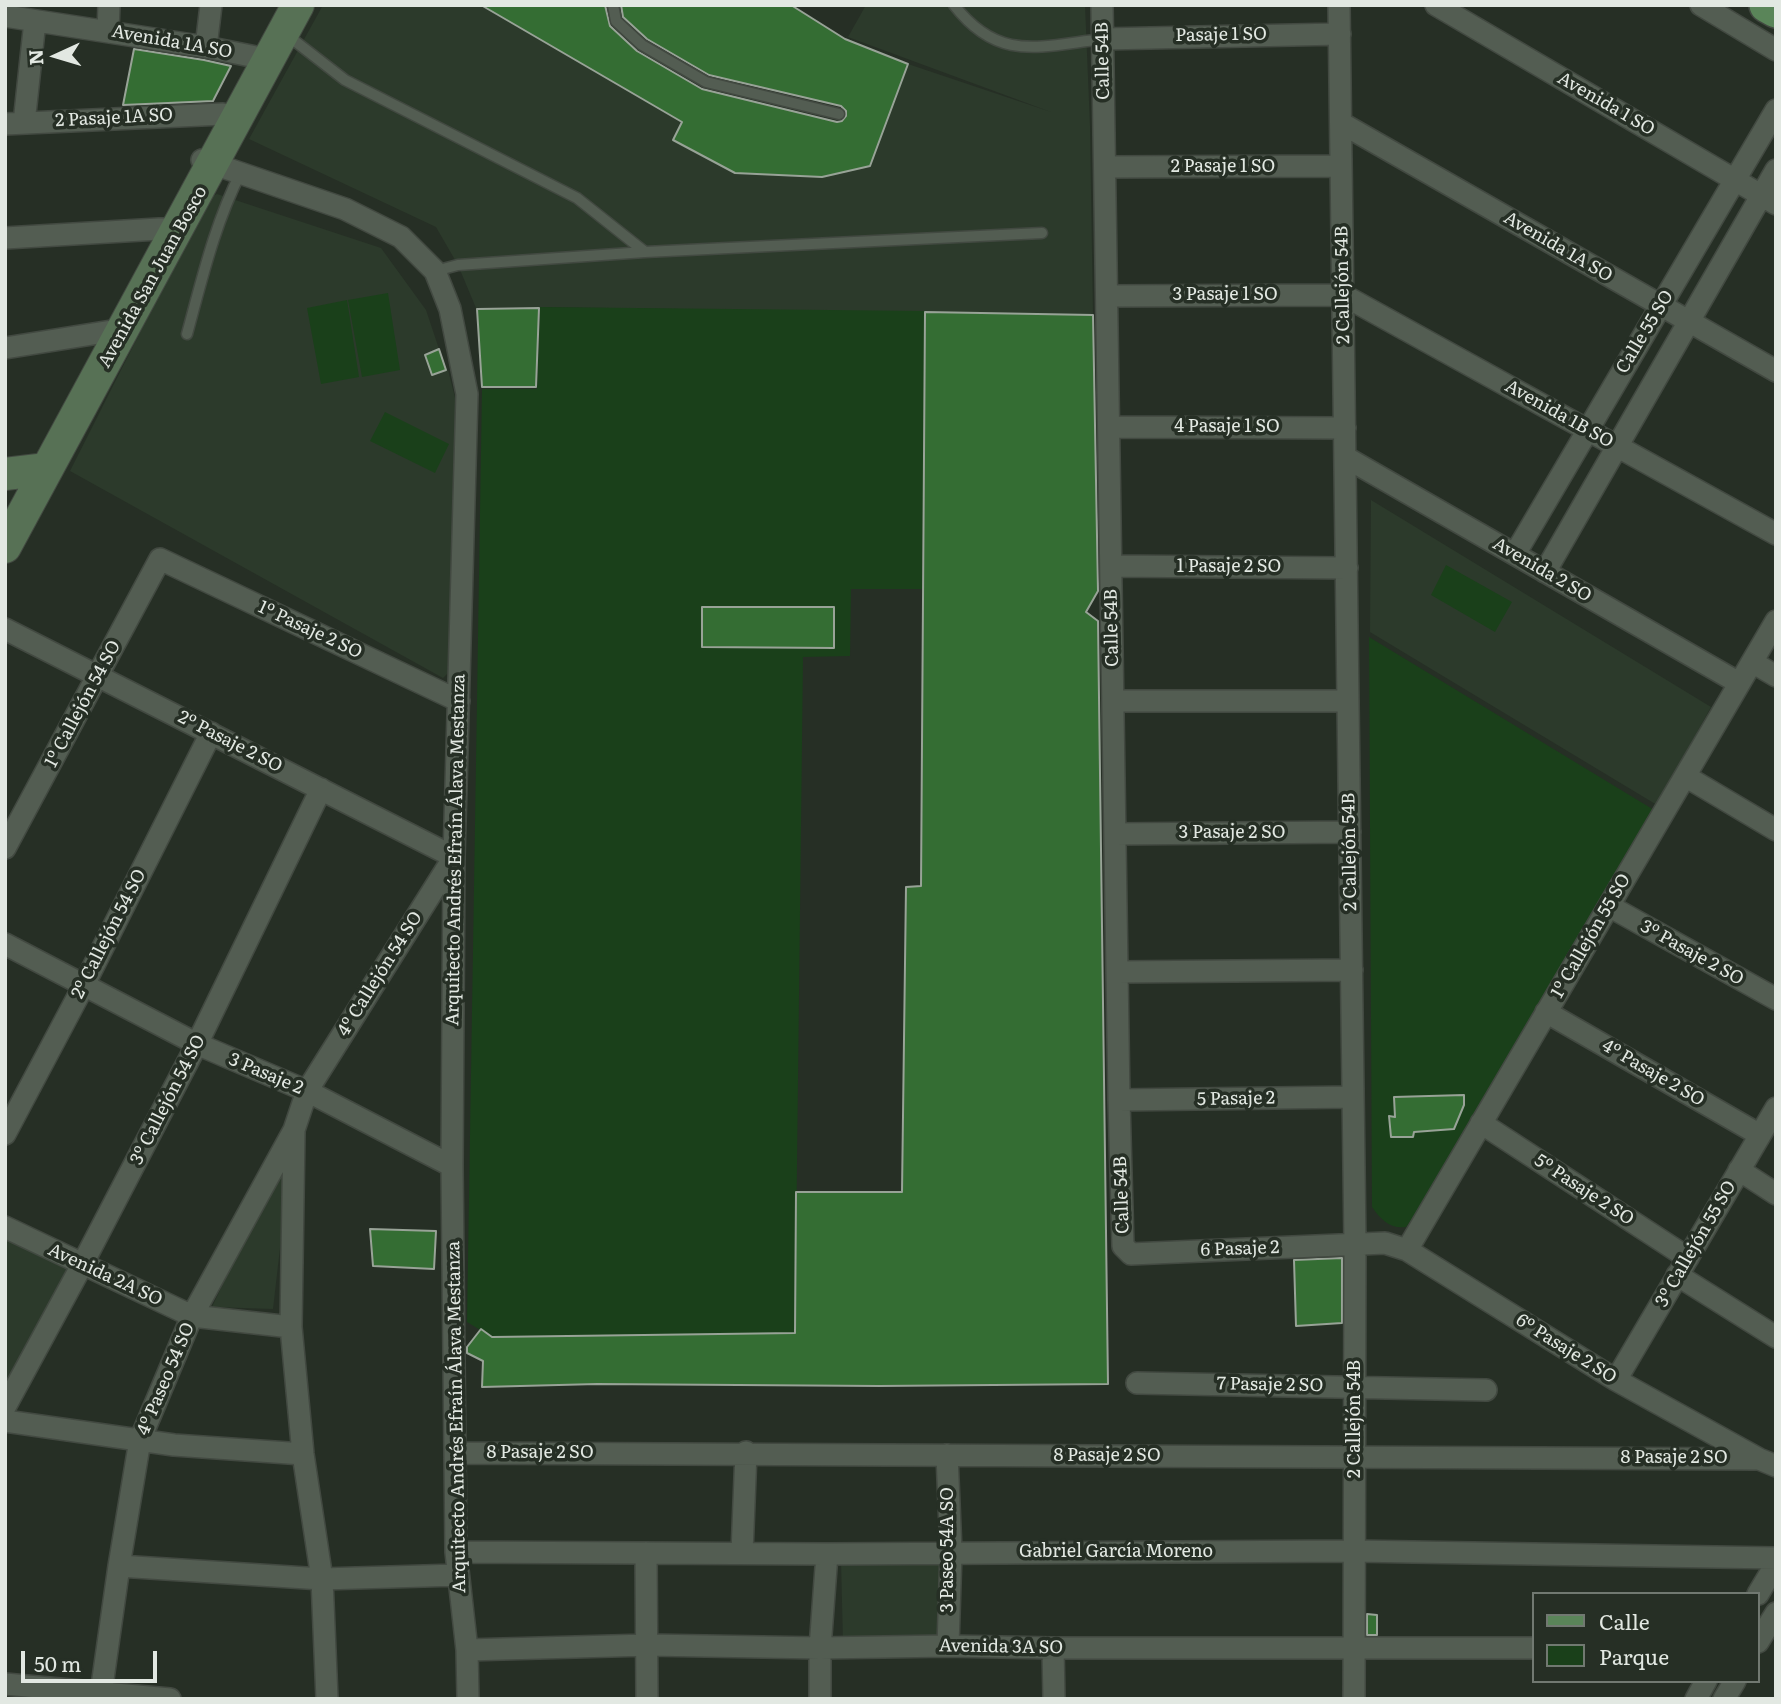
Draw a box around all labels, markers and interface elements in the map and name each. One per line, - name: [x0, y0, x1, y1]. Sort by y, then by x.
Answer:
- north arrow: [21, 21, 91, 91]
- street label: Avenida 1A SO: [110, 21, 234, 63]
- street label: Calle 54B: [1092, 22, 1114, 100]
- street label: Pasaje 1 SO: [1175, 23, 1267, 47]
- text: N: [21, 49, 50, 66]
- street label: Avenida 1 SO: [1554, 68, 1658, 140]
- street label: 2 Pasaje 1A SO: [55, 104, 173, 132]
- street label: 2 Pasaje 1 SO: [1171, 156, 1275, 178]
- street label: Avenida San Juan Bosco: [94, 182, 212, 372]
- street label: Avenida 1A SO: [1500, 207, 1616, 287]
- street label: 2 Callejón 54B: [1331, 226, 1355, 344]
- street label: 3 Pasaje 1 SO: [1172, 284, 1278, 306]
- street label: Calle 55 SO: [1612, 286, 1678, 378]
- street label: Avenida 1B SO: [1501, 375, 1617, 453]
- street label: 4 Pasaje 1 SO: [1174, 416, 1280, 438]
- street label: Avenida 2 SO: [1489, 533, 1595, 607]
- street label: 1 Pasaje 2 SO: [1177, 556, 1281, 578]
- street label: Calle 54B: [1101, 589, 1123, 667]
- street label: 1º Pasaje 2 SO: [255, 597, 365, 663]
- street label: 1º Callejón 54 SO: [40, 637, 126, 771]
- street label: Arquitecto Andrés Efraín Álava Mestanza: [442, 674, 470, 1026]
- street label: 2º Pasaje 2 SO: [174, 706, 286, 778]
- street label: 2 Callejón 54B: [1338, 793, 1362, 911]
- street label: 3 Pasaje 2 SO: [1179, 822, 1285, 844]
- street label: 2º Callejón 54 SO: [67, 866, 151, 1002]
- street label: 1º Callejón 55 SO: [1547, 870, 1635, 1002]
- street label: 4º Callejón 54 SO: [333, 908, 427, 1040]
- street label: 3º Pasaje 2 SO: [1637, 916, 1747, 990]
- street label: 3º Callejón 54 SO: [126, 1031, 210, 1169]
- street label: 4º Pasaje 2 SO: [1598, 1035, 1708, 1111]
- street label: 3 Pasaje 2: [225, 1049, 307, 1099]
- street label: 5 Pasaje 2: [1197, 1088, 1275, 1110]
- street label: 5º Pasaje 2 SO: [1530, 1150, 1638, 1230]
- street label: Calle 54B: [1110, 1156, 1134, 1234]
- street label: 3º Callejón 55 SO: [1651, 1177, 1741, 1311]
- street label: 6 Pasaje 2: [1200, 1237, 1280, 1261]
- street label: Avenida 2A SO: [44, 1239, 166, 1311]
- street label: Arquitecto Andrés Efraín Álava Mestanza: [443, 1241, 471, 1593]
- street label: 6º Pasaje 2 SO: [1512, 1309, 1620, 1389]
- street label: 4º Paseo 54 SO: [133, 1319, 199, 1439]
- street label: 2 Callejón 54B: [1344, 1360, 1366, 1478]
- street label: 7 Pasaje 2 SO: [1217, 1373, 1323, 1397]
- street label: 8 Pasaje 2 SO: [486, 1442, 594, 1464]
- street label: 8 Pasaje 2 SO: [1053, 1445, 1161, 1467]
- street label: 8 Pasaje 2 SO: [1620, 1447, 1728, 1469]
- street label: 3 Paseo 54A SO: [937, 1487, 959, 1613]
- street label: Gabriel García Moreno: [1019, 1541, 1213, 1563]
- legend: [1532, 1592, 1760, 1683]
- text: Calle: [1599, 1605, 1650, 1636]
- street label: Avenida 3A SO: [939, 1635, 1063, 1659]
- scale bar: [24, 1638, 161, 1682]
- text: Parque: [1599, 1640, 1669, 1671]
- text: 50 m: [34, 1647, 81, 1678]

